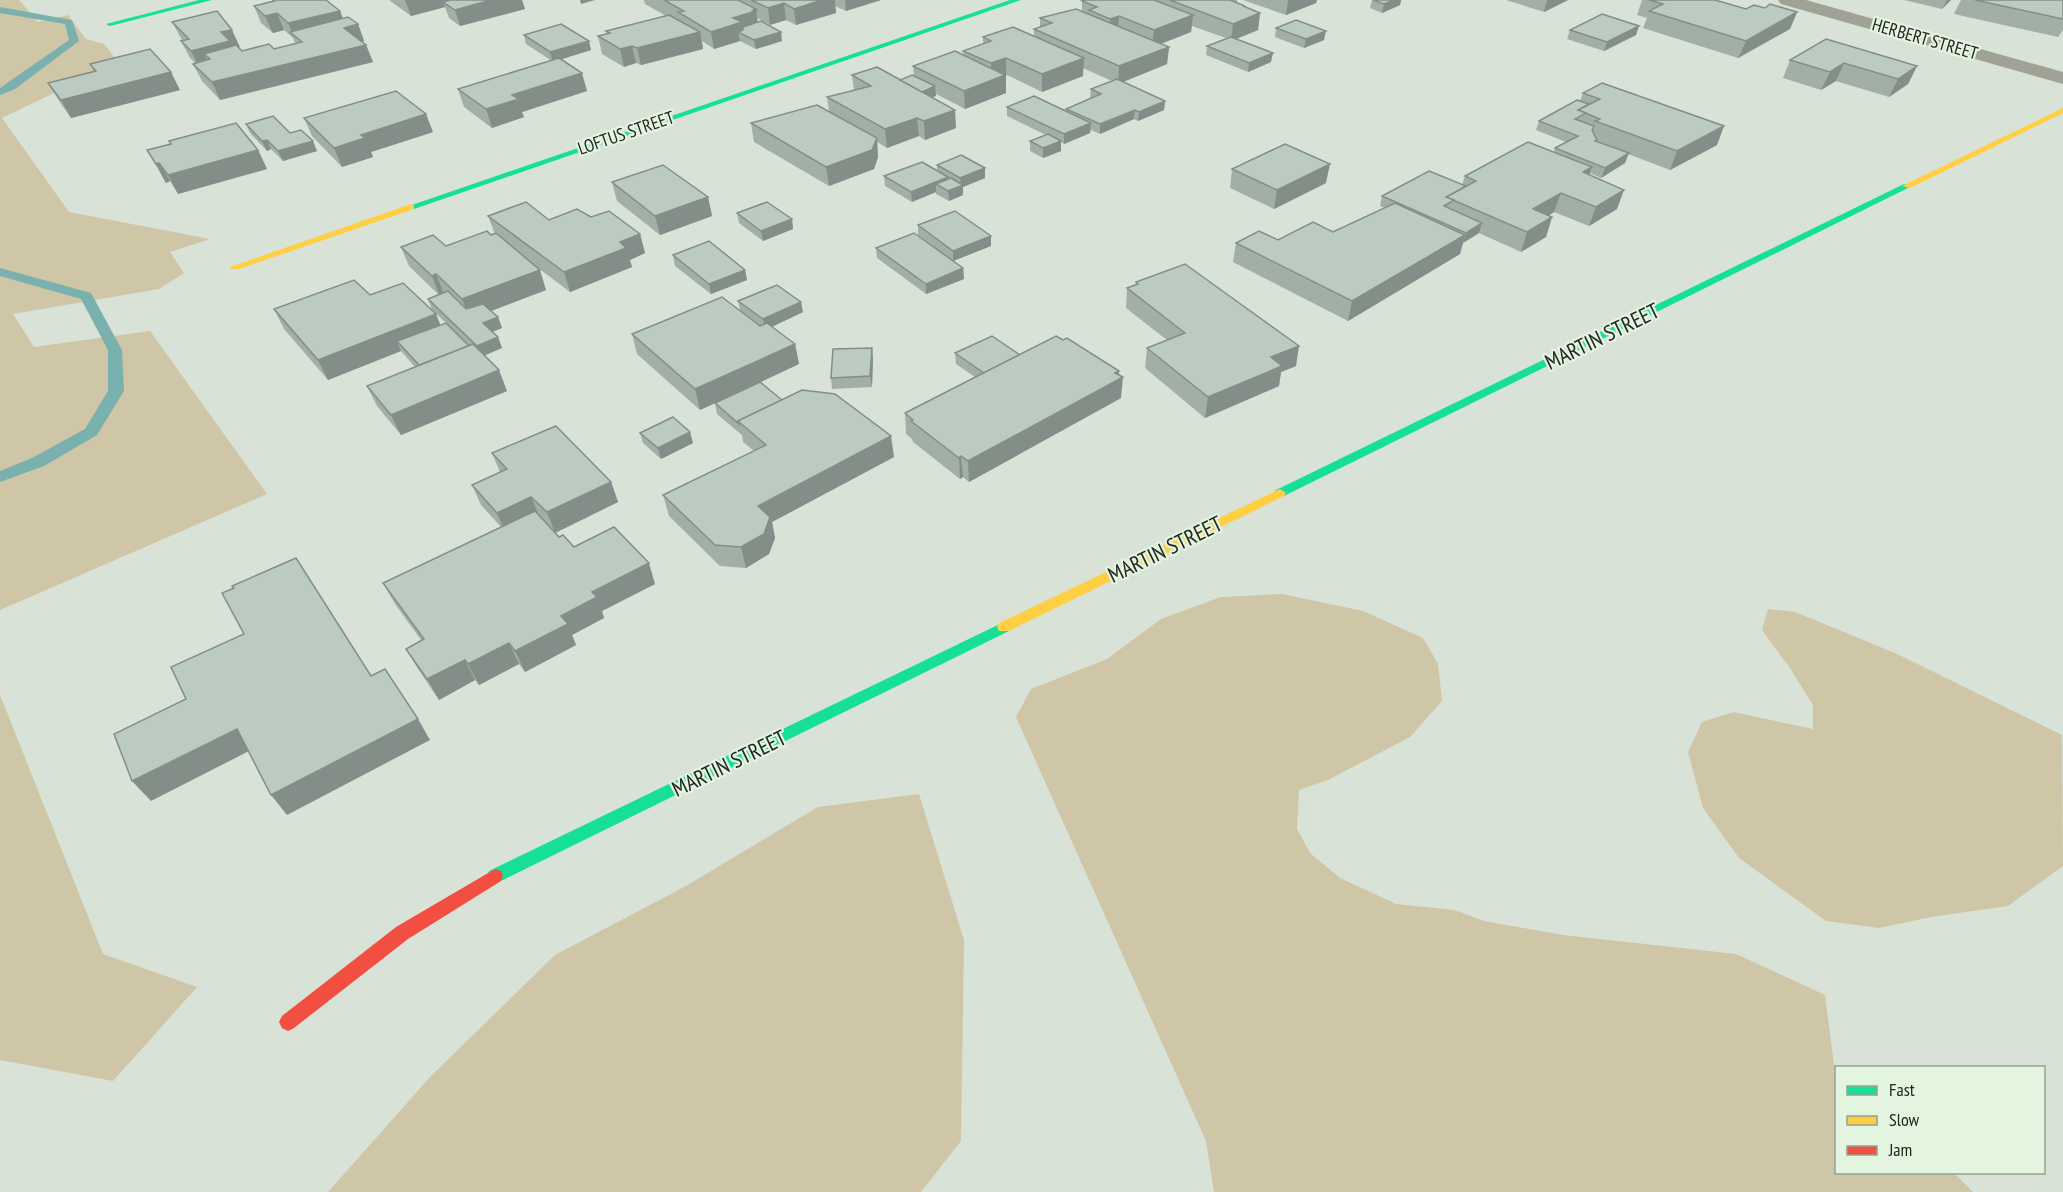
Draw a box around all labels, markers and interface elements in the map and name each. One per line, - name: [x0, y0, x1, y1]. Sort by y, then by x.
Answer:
- street label: HERBERT STREET: [1869, 12, 1981, 65]
- street label: LOFTUS STREET: [575, 105, 677, 160]
- street label: MARTIN STREET: [1540, 296, 1664, 376]
- street label: MARTIN STREET: [1103, 509, 1227, 589]
- street label: MARTIN STREET: [667, 723, 791, 803]
- legend: [1835, 1066, 2045, 1174]
- text: Fast: [1889, 1078, 1915, 1101]
- text: Slow: [1889, 1108, 1920, 1131]
- text: Jam: [1888, 1138, 1912, 1161]

